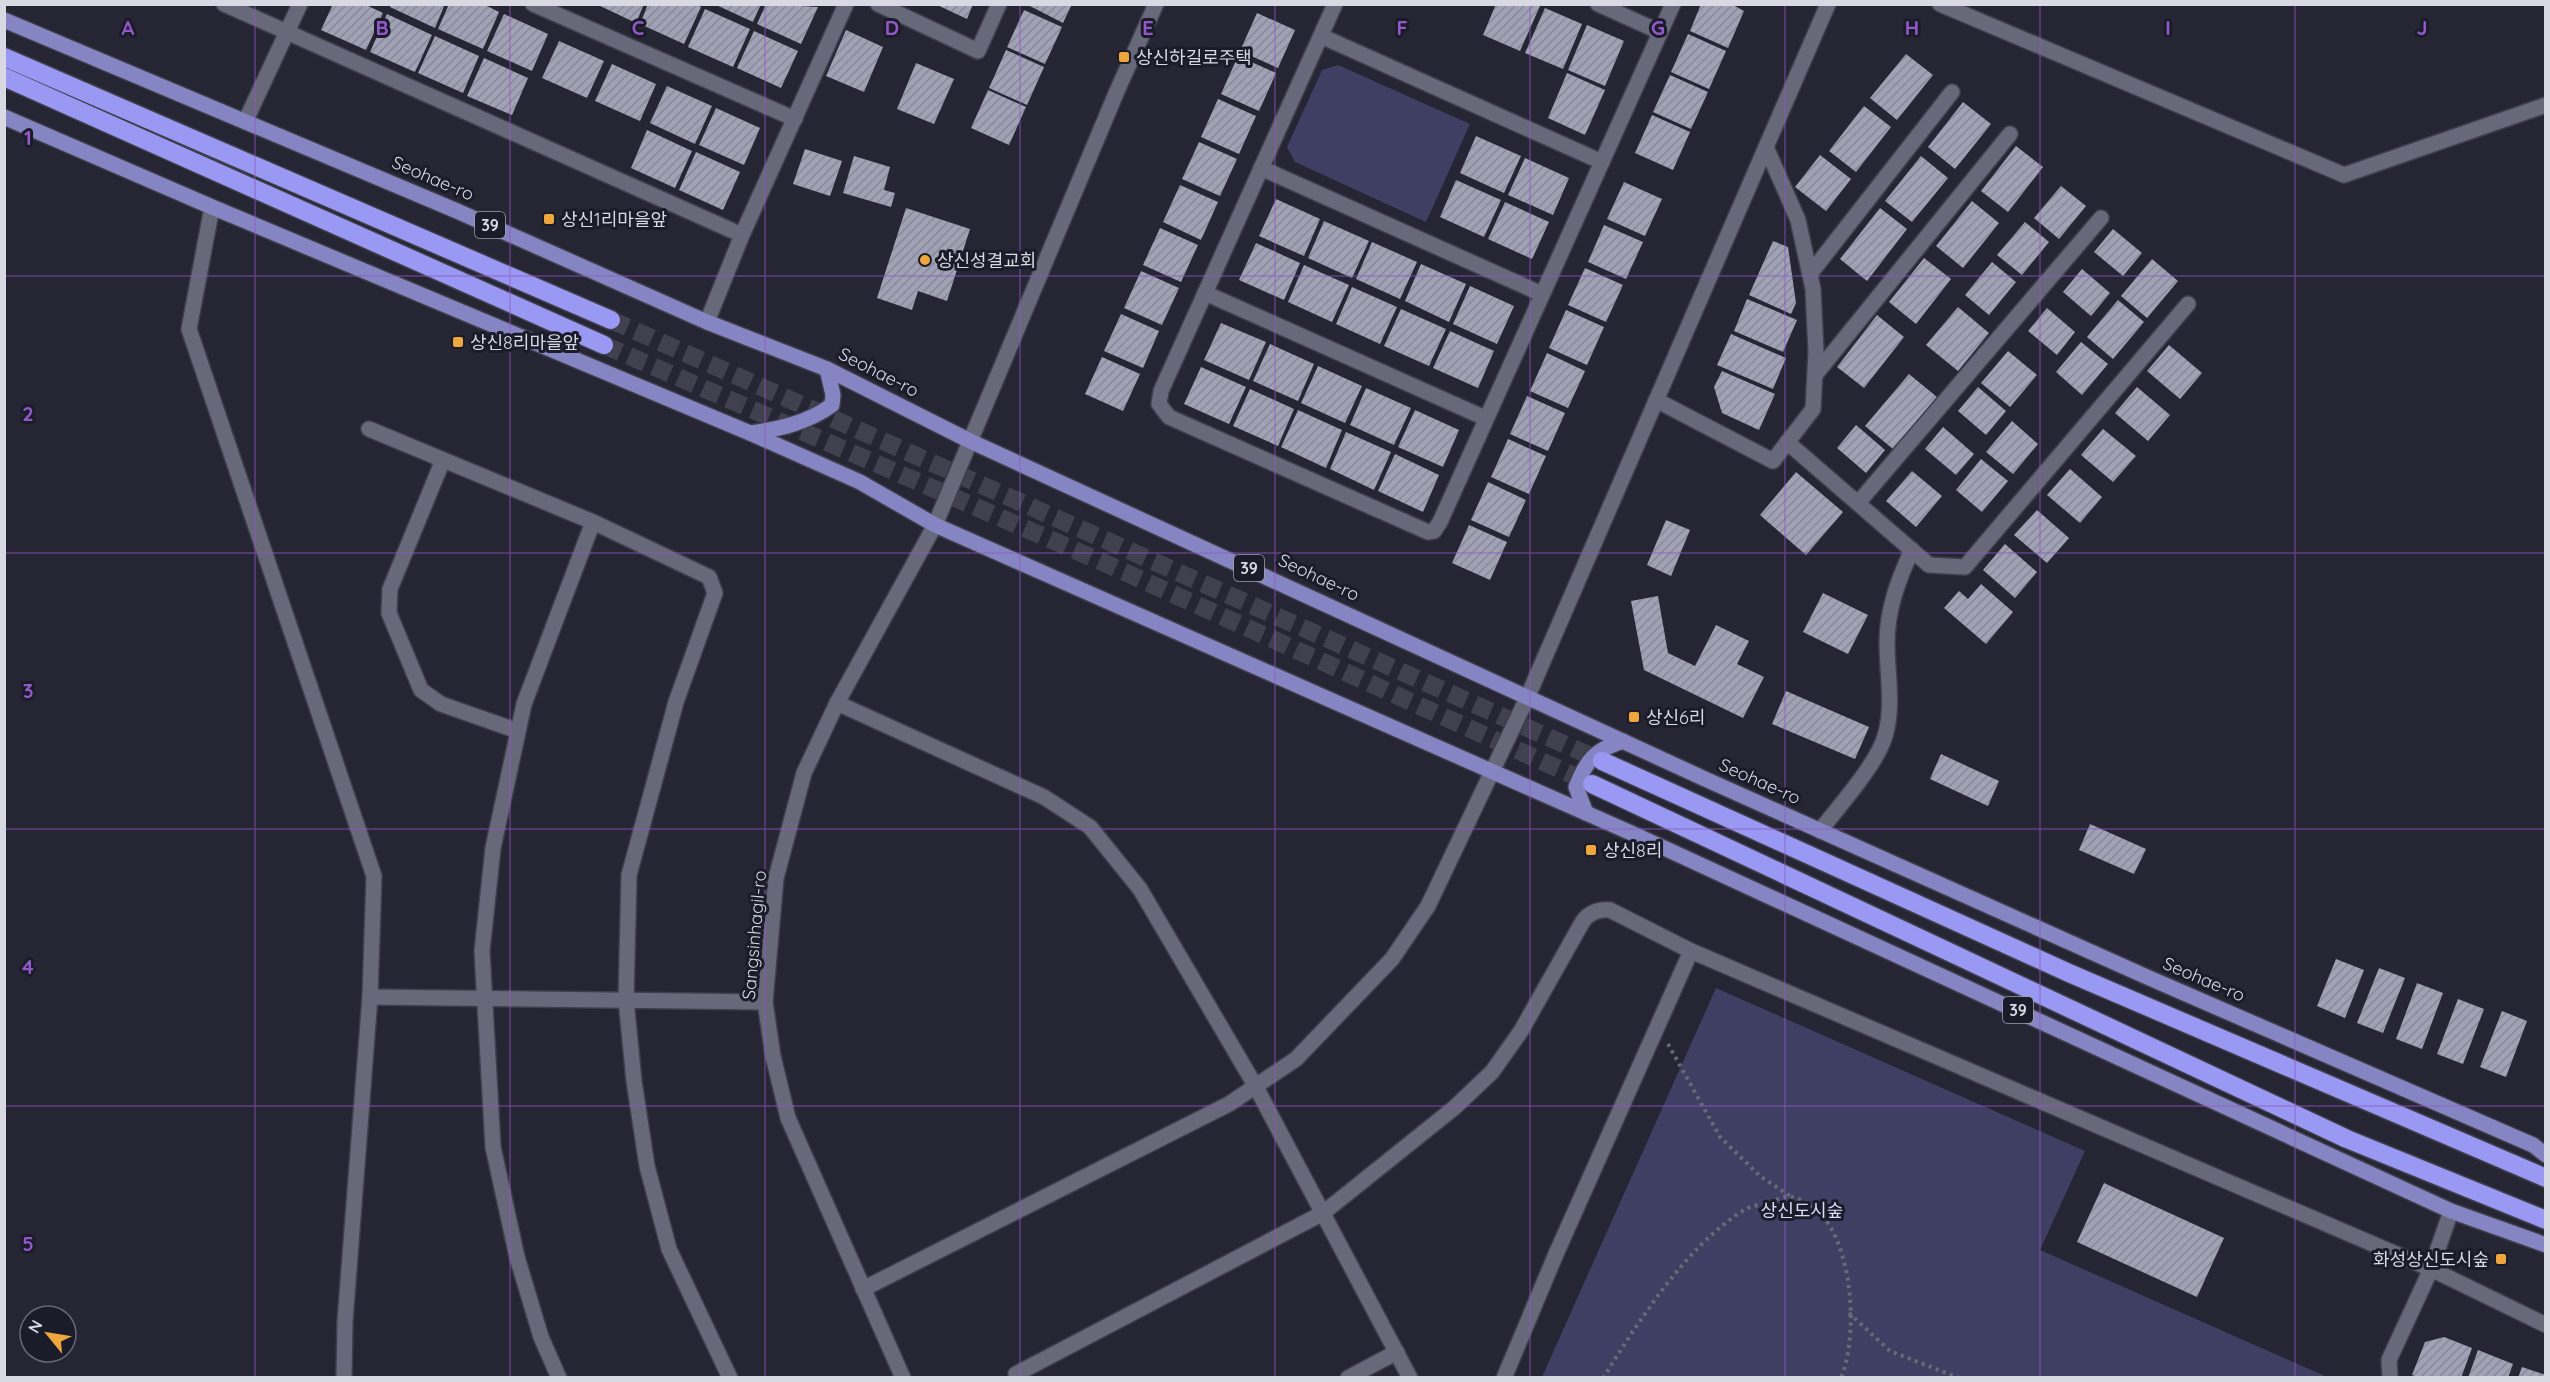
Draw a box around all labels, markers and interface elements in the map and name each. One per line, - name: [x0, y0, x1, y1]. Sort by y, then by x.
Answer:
- text: A: [122, 15, 135, 40]
- text: B: [375, 15, 389, 40]
- text: C: [632, 15, 645, 40]
- text: D: [885, 15, 899, 40]
- text: E: [1142, 15, 1154, 40]
- text: F: [1396, 15, 1408, 40]
- text: G: [1651, 15, 1665, 40]
- text: H: [1905, 15, 1919, 40]
- text: I: [2165, 15, 2171, 40]
- text: J: [2416, 15, 2428, 40]
- place label: 상신하길로주택: [1136, 46, 1252, 69]
- marker: 상신하길로주택: [1117, 50, 1131, 64]
- text: 1: [24, 125, 32, 150]
- street label: Seohae-ro: [389, 150, 477, 206]
- place label: 상신1리마을앞: [561, 208, 667, 231]
- road number: 39: [475, 212, 505, 238]
- marker: 상신1리마을앞: [542, 212, 556, 226]
- place label: 상신성결교회: [937, 249, 1036, 272]
- marker: 상신성결교회: [918, 253, 932, 267]
- place label: 상신8리마을앞: [470, 331, 579, 354]
- marker: 상신8리마을앞: [451, 335, 465, 349]
- street label: Seohae-ro: [835, 342, 923, 402]
- text: 2: [22, 401, 34, 426]
- street label: Seohae-ro: [1275, 548, 1363, 606]
- road number: 39: [1234, 555, 1264, 581]
- text: 3: [23, 678, 33, 703]
- place label: 상신6리: [1646, 706, 1705, 729]
- marker: 상신6리: [1627, 710, 1641, 724]
- street label: Seohae-ro: [1716, 753, 1804, 809]
- place label: 상신8리: [1603, 839, 1662, 862]
- marker: 상신8리: [1584, 843, 1598, 857]
- street label: Sangsinhagil-ro: [737, 869, 771, 1001]
- street label: Seohae-ro: [2160, 951, 2248, 1007]
- text: 4: [22, 954, 34, 979]
- road number: 39: [2003, 997, 2033, 1023]
- park label: 상신도시숲: [1761, 1199, 1843, 1222]
- text: 5: [22, 1231, 34, 1256]
- place label: 화성상신도시숲: [2373, 1248, 2489, 1271]
- marker: 화성상신도시숲: [2494, 1252, 2508, 1266]
- north arrow: [18, 1304, 78, 1364]
- text: N: [23, 1316, 47, 1337]

